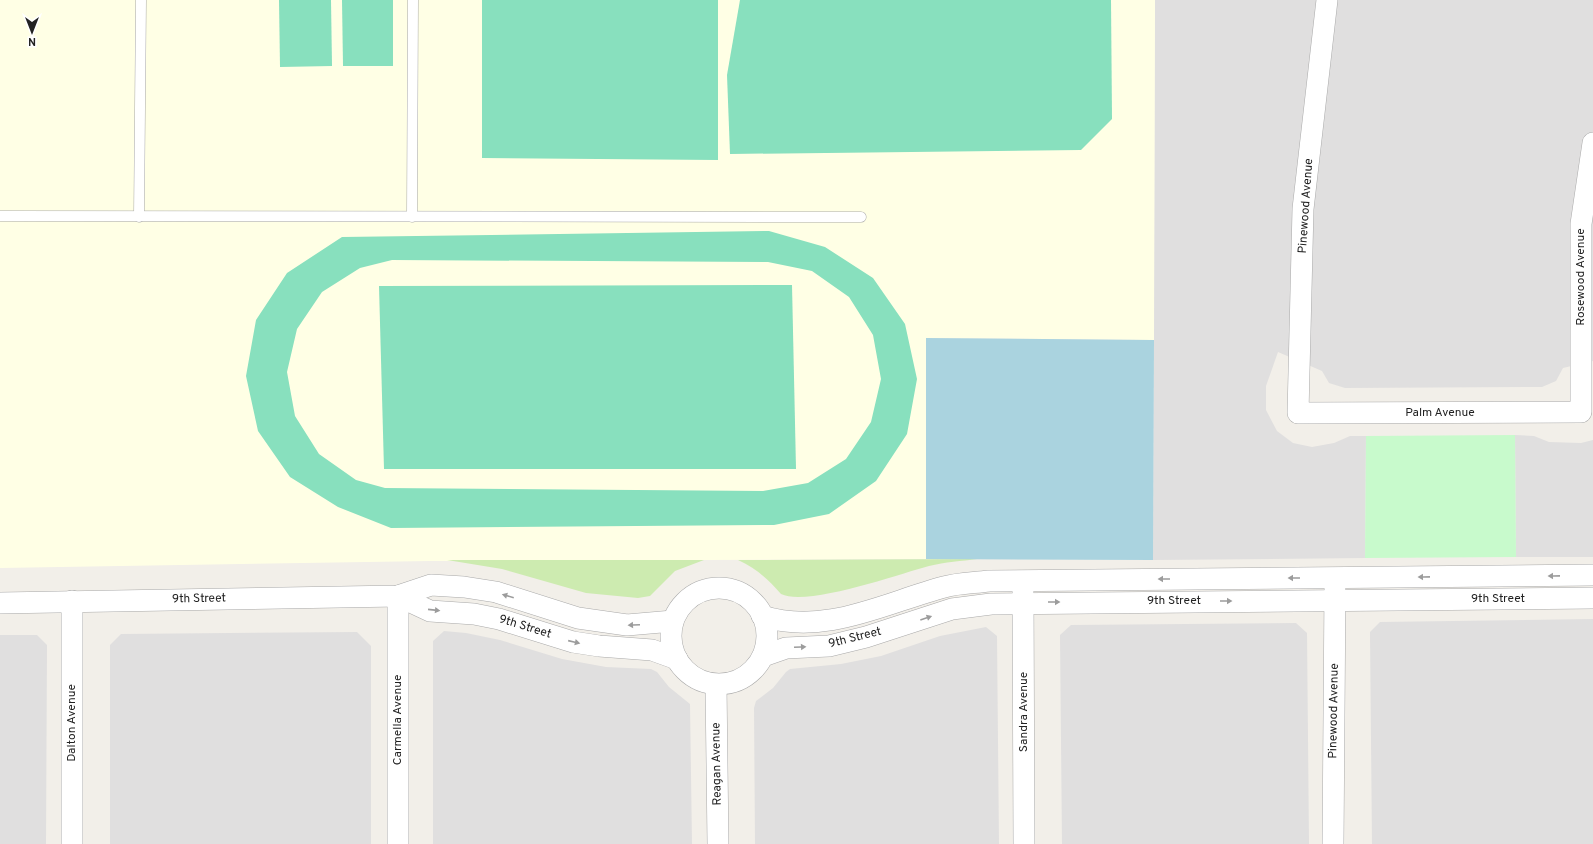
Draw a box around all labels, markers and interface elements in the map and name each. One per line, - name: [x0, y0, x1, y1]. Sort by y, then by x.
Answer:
- north arrow: [12, 12, 52, 52]
- text: N: [28, 34, 36, 48]
- street label: Pinewood Avenue: [1295, 158, 1317, 254]
- street label: Rosewood Avenue: [1573, 228, 1589, 326]
- street label: Palm Avenue: [1405, 405, 1475, 421]
- one-way arrow: [1547, 573, 1560, 579]
- one-way arrow: [1417, 574, 1430, 580]
- one-way arrow: [1287, 575, 1300, 581]
- one-way arrow: [1157, 576, 1170, 582]
- street label: 9th Street: [172, 591, 226, 607]
- street label: 9th Street: [1471, 591, 1525, 607]
- one-way arrow: [502, 593, 514, 599]
- street label: 9th Street: [1147, 593, 1201, 609]
- one-way arrow: [1220, 598, 1233, 604]
- one-way arrow: [1048, 599, 1061, 605]
- one-way arrow: [428, 607, 440, 613]
- street label: 9th Street: [497, 611, 553, 643]
- one-way arrow: [920, 614, 932, 620]
- one-way arrow: [628, 621, 640, 628]
- street label: 9th Street: [827, 624, 883, 652]
- one-way arrow: [568, 639, 580, 645]
- one-way arrow: [794, 644, 806, 651]
- street label: Pinewood Avenue: [1325, 663, 1343, 759]
- street label: Sandra Avenue: [1016, 672, 1032, 752]
- street label: Carmella Avenue: [390, 675, 406, 765]
- street label: Dalton Avenue: [64, 684, 80, 762]
- street label: Reagan Avenue: [708, 722, 726, 806]

